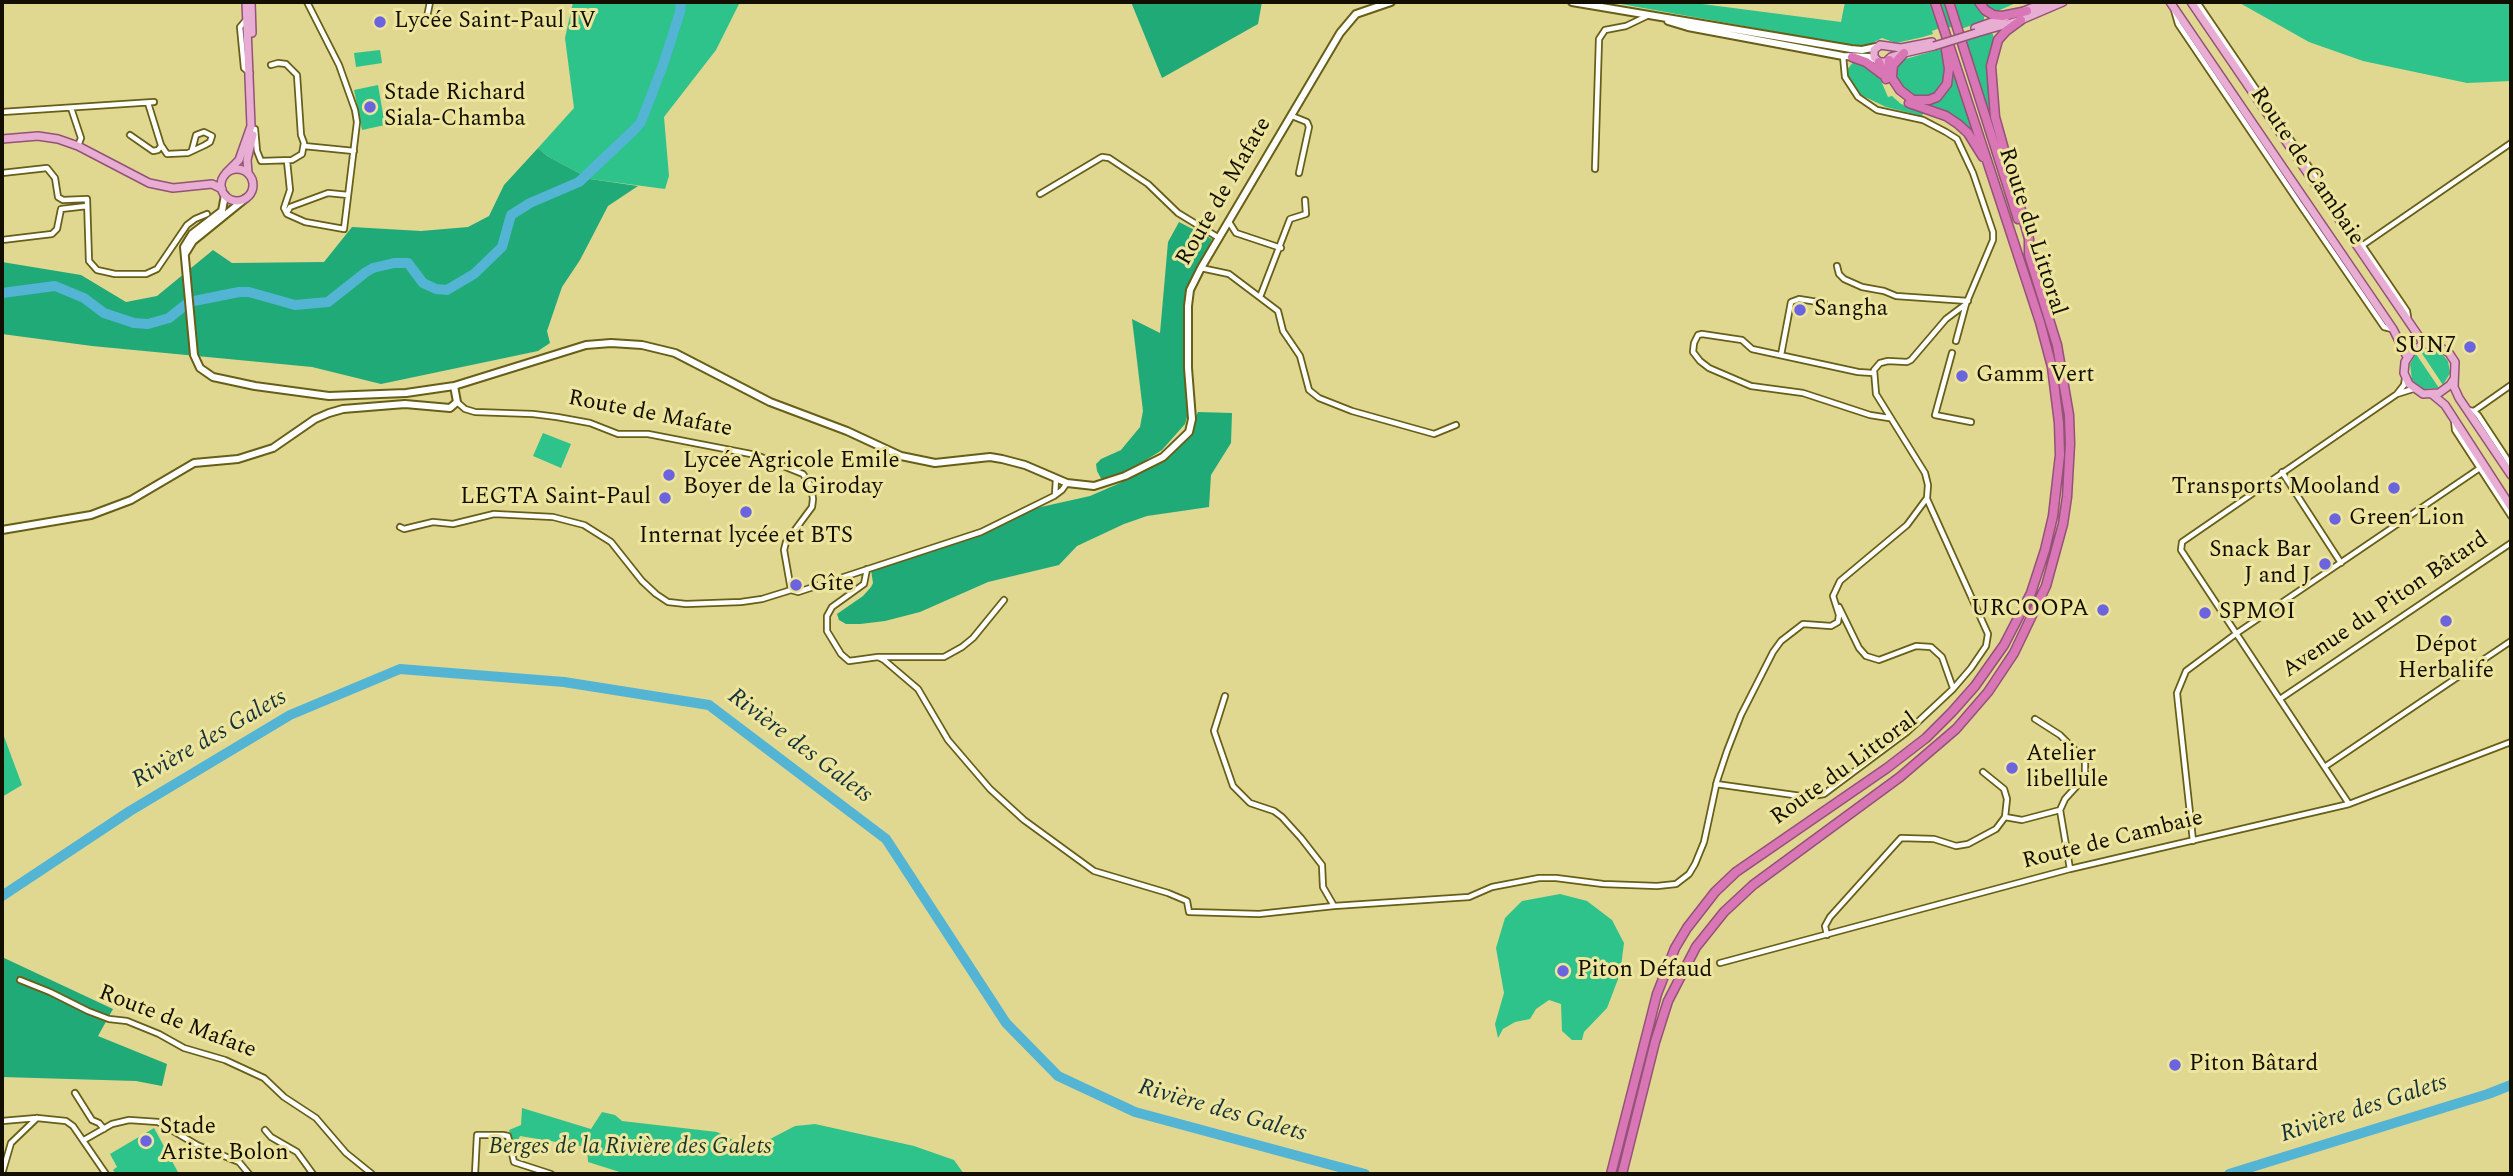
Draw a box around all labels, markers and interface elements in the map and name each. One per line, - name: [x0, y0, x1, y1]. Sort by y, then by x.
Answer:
- place label: Lycée Saint-Paul IV: [394, 8, 596, 36]
- marker: Lycée Saint-Paul IV: [372, 14, 388, 30]
- place label: Stade Richard Siala-Chamba: [384, 80, 526, 134]
- street label: Route de Cambaie: [2243, 82, 2369, 252]
- marker: Stade Richard Siala-Chamba: [362, 99, 378, 115]
- street label: Route de Mafate: [1171, 113, 1279, 271]
- street label: Route du Littoral: [1991, 145, 2071, 319]
- place label: Sangha: [1814, 296, 1888, 324]
- marker: Sangha: [1792, 302, 1808, 318]
- place label: SUN7: [2395, 333, 2456, 361]
- marker: SUN7: [2462, 339, 2478, 355]
- place label: Gamm Vert: [1976, 362, 2094, 390]
- marker: Gamm Vert: [1954, 368, 1970, 384]
- street label: Route de Mafate: [566, 386, 734, 444]
- place label: Lycée Agricole Emile Boyer de la Giroday: [683, 448, 900, 502]
- marker: Lycée Agricole Emile Boyer de la Giroday: [661, 467, 677, 483]
- place label: Transports Mooland: [2171, 474, 2380, 502]
- marker: Transports Mooland: [2386, 480, 2402, 496]
- place label: LEGTA Saint-Paul: [460, 484, 651, 512]
- marker: LEGTA Saint-Paul: [657, 490, 673, 506]
- marker: Internat lycée et BTS: [738, 504, 754, 520]
- place label: Green Lion: [2349, 505, 2465, 533]
- marker: Green Lion: [2327, 511, 2343, 527]
- place label: Internat lycée et BTS: [639, 523, 853, 551]
- street label: Avenue du Piton Bâtard: [2278, 527, 2494, 685]
- place label: Snack Bar J and J: [2209, 537, 2311, 591]
- marker: Snack Bar J and J: [2317, 556, 2333, 572]
- place label: Gîte: [810, 571, 854, 599]
- marker: Gîte: [788, 577, 804, 593]
- place label: URCOOPA: [1971, 596, 2089, 624]
- place label: SPMOI: [2219, 599, 2295, 627]
- marker: URCOOPA: [2095, 602, 2111, 618]
- marker: SPMOI: [2197, 605, 2213, 621]
- marker: Dépot Herbalife: [2438, 613, 2454, 629]
- place label: Dépot Herbalife: [2398, 632, 2494, 686]
- water label: Rivière des Galets: [721, 683, 877, 811]
- water label: Rivière des Galets: [128, 684, 292, 796]
- street label: Route du Littoral: [1766, 707, 1924, 833]
- place label: Atelier libellule: [2026, 741, 2108, 795]
- marker: Atelier libellule: [2004, 760, 2020, 776]
- street label: Route de Cambaie: [2020, 805, 2206, 877]
- place label: Piton Défaud: [1577, 957, 1712, 985]
- marker: Piton Défaud: [1555, 963, 1571, 979]
- street label: Route de Mafate: [94, 980, 260, 1066]
- place label: Piton Bâtard: [2189, 1051, 2318, 1079]
- marker: Piton Bâtard: [2167, 1057, 2183, 1073]
- water label: Rivière des Galets: [2277, 1069, 2451, 1151]
- water label: Rivière des Galets: [1135, 1074, 1309, 1150]
- place label: Stade Ariste Bolon: [160, 1114, 289, 1168]
- marker: Stade Ariste Bolon: [138, 1133, 154, 1149]
- park label: Berges de la Rivière des Galets: [488, 1134, 772, 1162]

